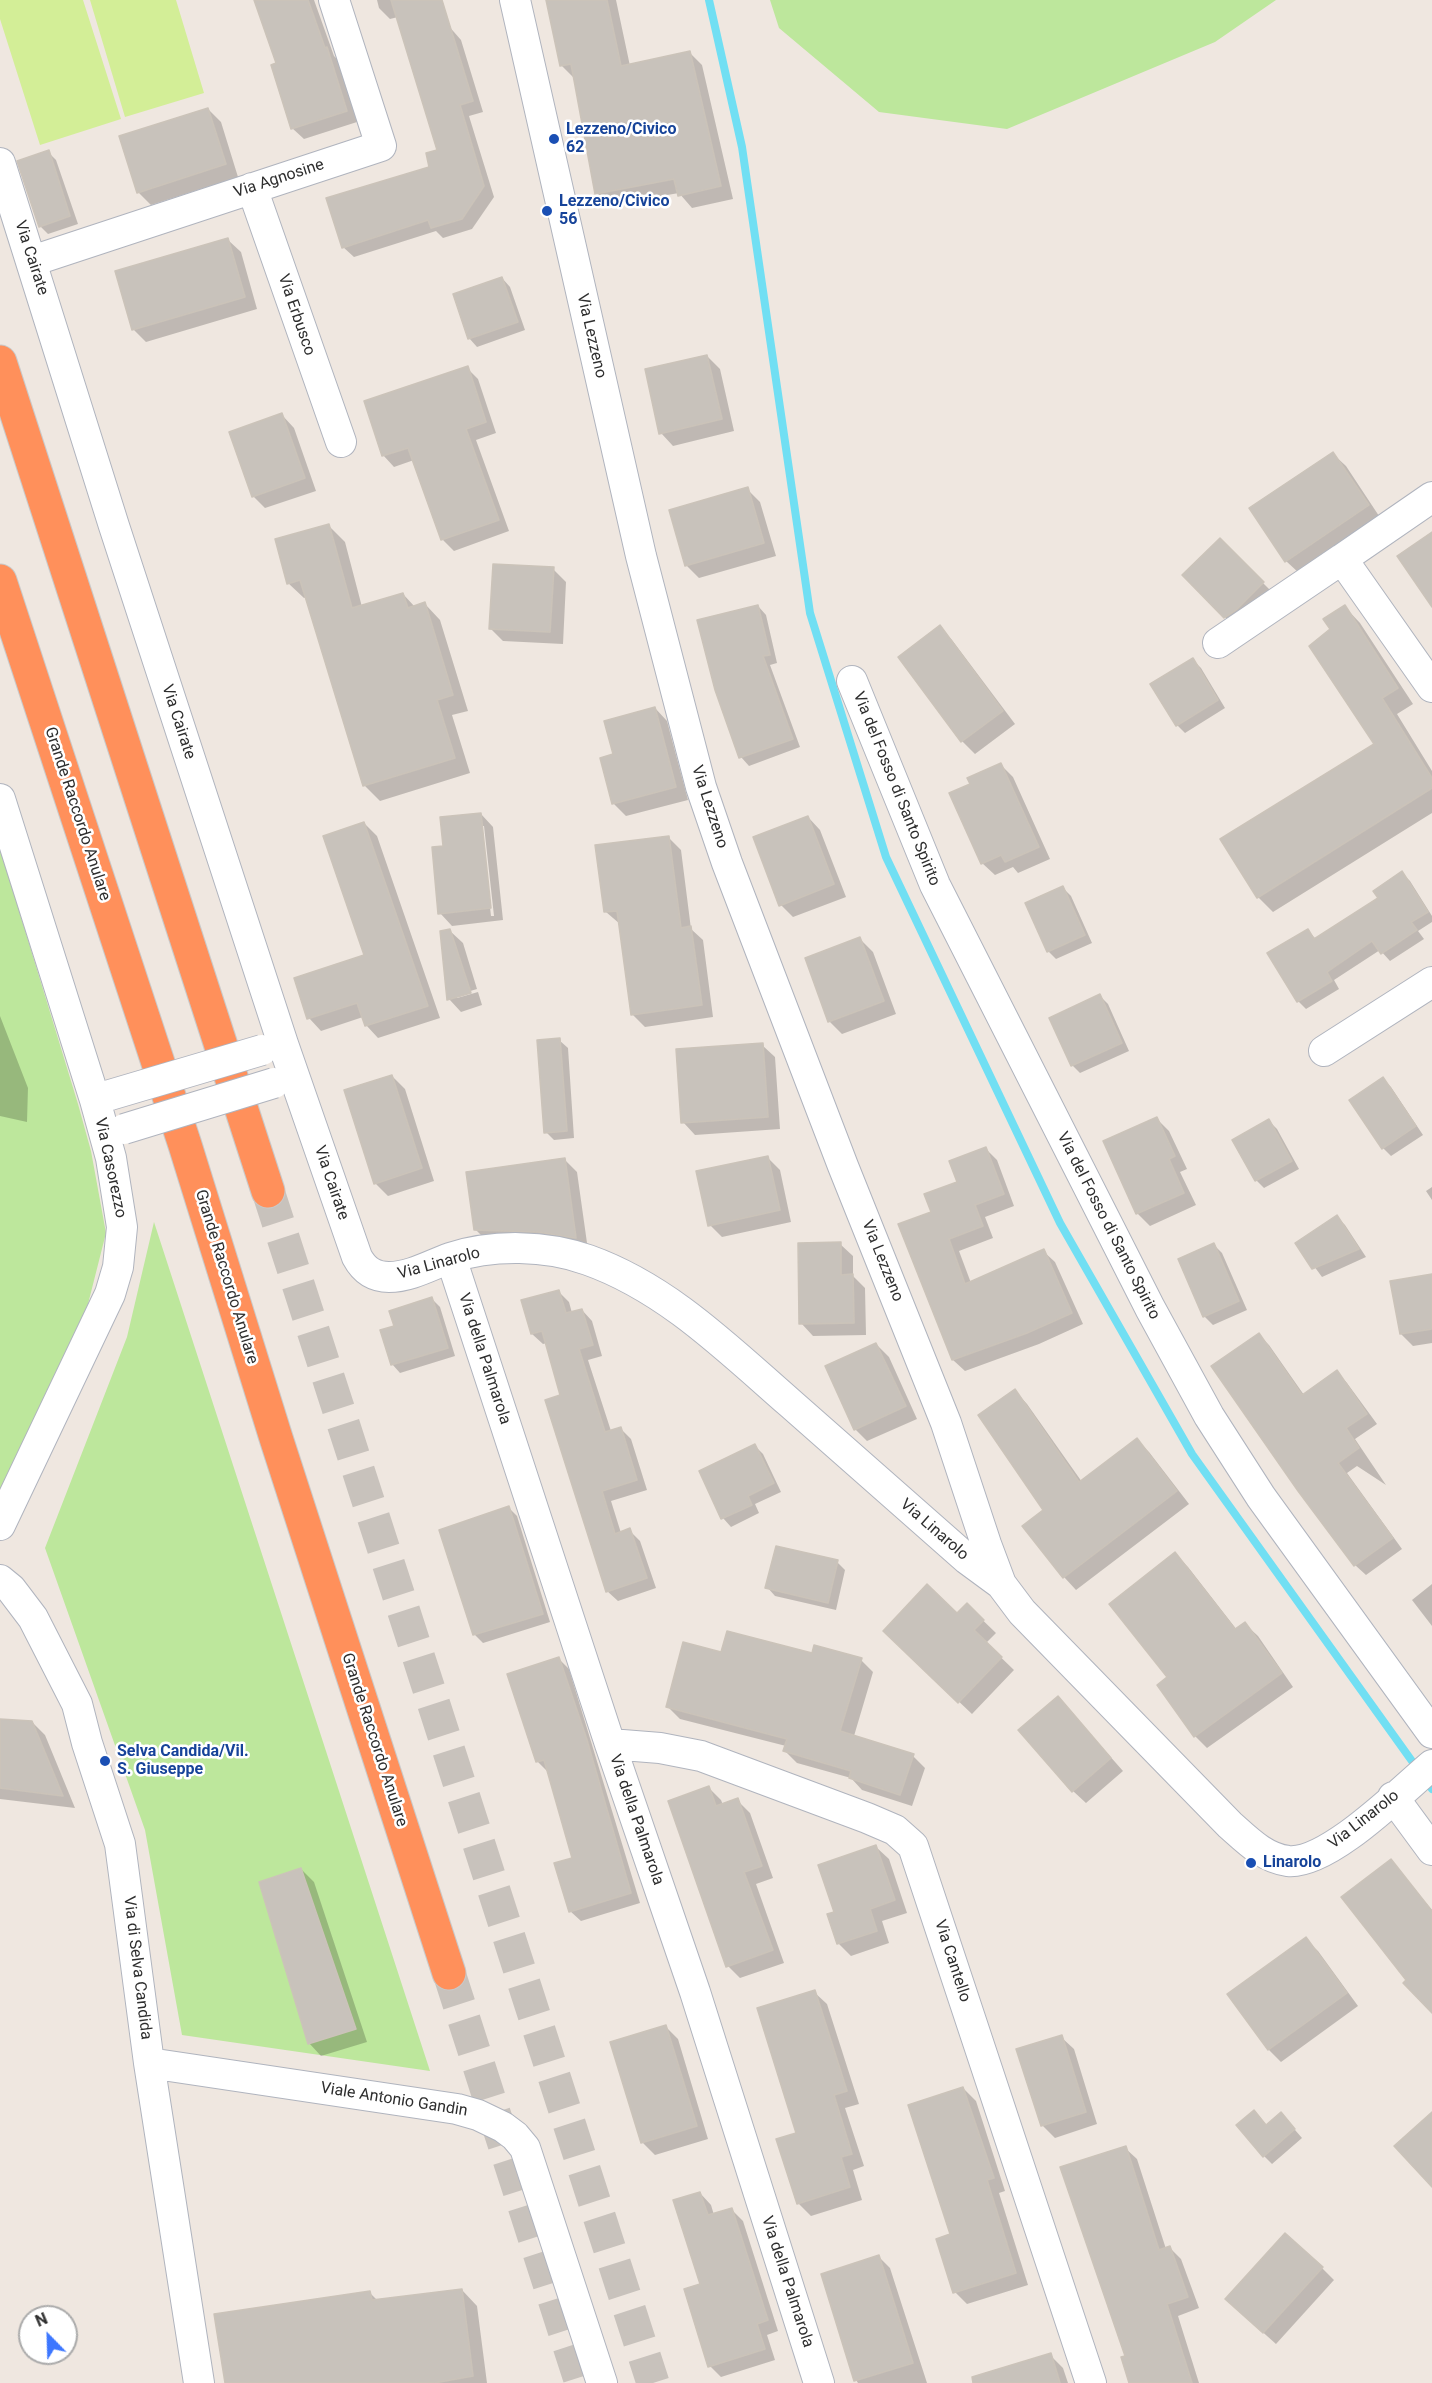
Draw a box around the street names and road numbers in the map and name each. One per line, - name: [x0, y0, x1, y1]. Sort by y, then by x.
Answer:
- street label: Via Agnosine: [232, 155, 326, 203]
- street label: Via Cairate: [10, 218, 52, 298]
- street label: Via Erbusco: [273, 272, 319, 358]
- street label: Via Lezzeno: [572, 292, 610, 380]
- street label: Via Cairate: [157, 682, 199, 762]
- street label: Via del Fosso di Santo Spirito: [848, 689, 944, 889]
- street label: Grande Raccordo Anulare: [40, 725, 114, 903]
- street label: Via Lezzeno: [687, 763, 731, 851]
- street label: Via Casorezzo: [90, 1116, 130, 1220]
- street label: Via del Fosso di Santo Spirito: [1052, 1129, 1164, 1323]
- street label: Via Cairate: [309, 1143, 353, 1223]
- street label: Grande Raccordo Anulare: [190, 1188, 262, 1366]
- street label: Via Lezzeno: [857, 1218, 907, 1304]
- street label: Via Linarolo: [396, 1244, 482, 1284]
- street label: Via della Palmarola: [454, 1291, 514, 1427]
- street label: Via Linarolo: [896, 1495, 972, 1565]
- street label: Grande Raccordo Anulare: [337, 1651, 411, 1829]
- street label: Via della Palmarola: [605, 1752, 667, 1888]
- street label: Via Linarolo: [1325, 1787, 1403, 1853]
- street label: Via di Selva Candida: [119, 1895, 155, 2041]
- street label: Via Cantello: [930, 1917, 974, 2005]
- street label: Viale Antonio Gandin: [319, 2079, 469, 2121]
- street label: Via della Palmarola: [757, 2214, 817, 2350]

